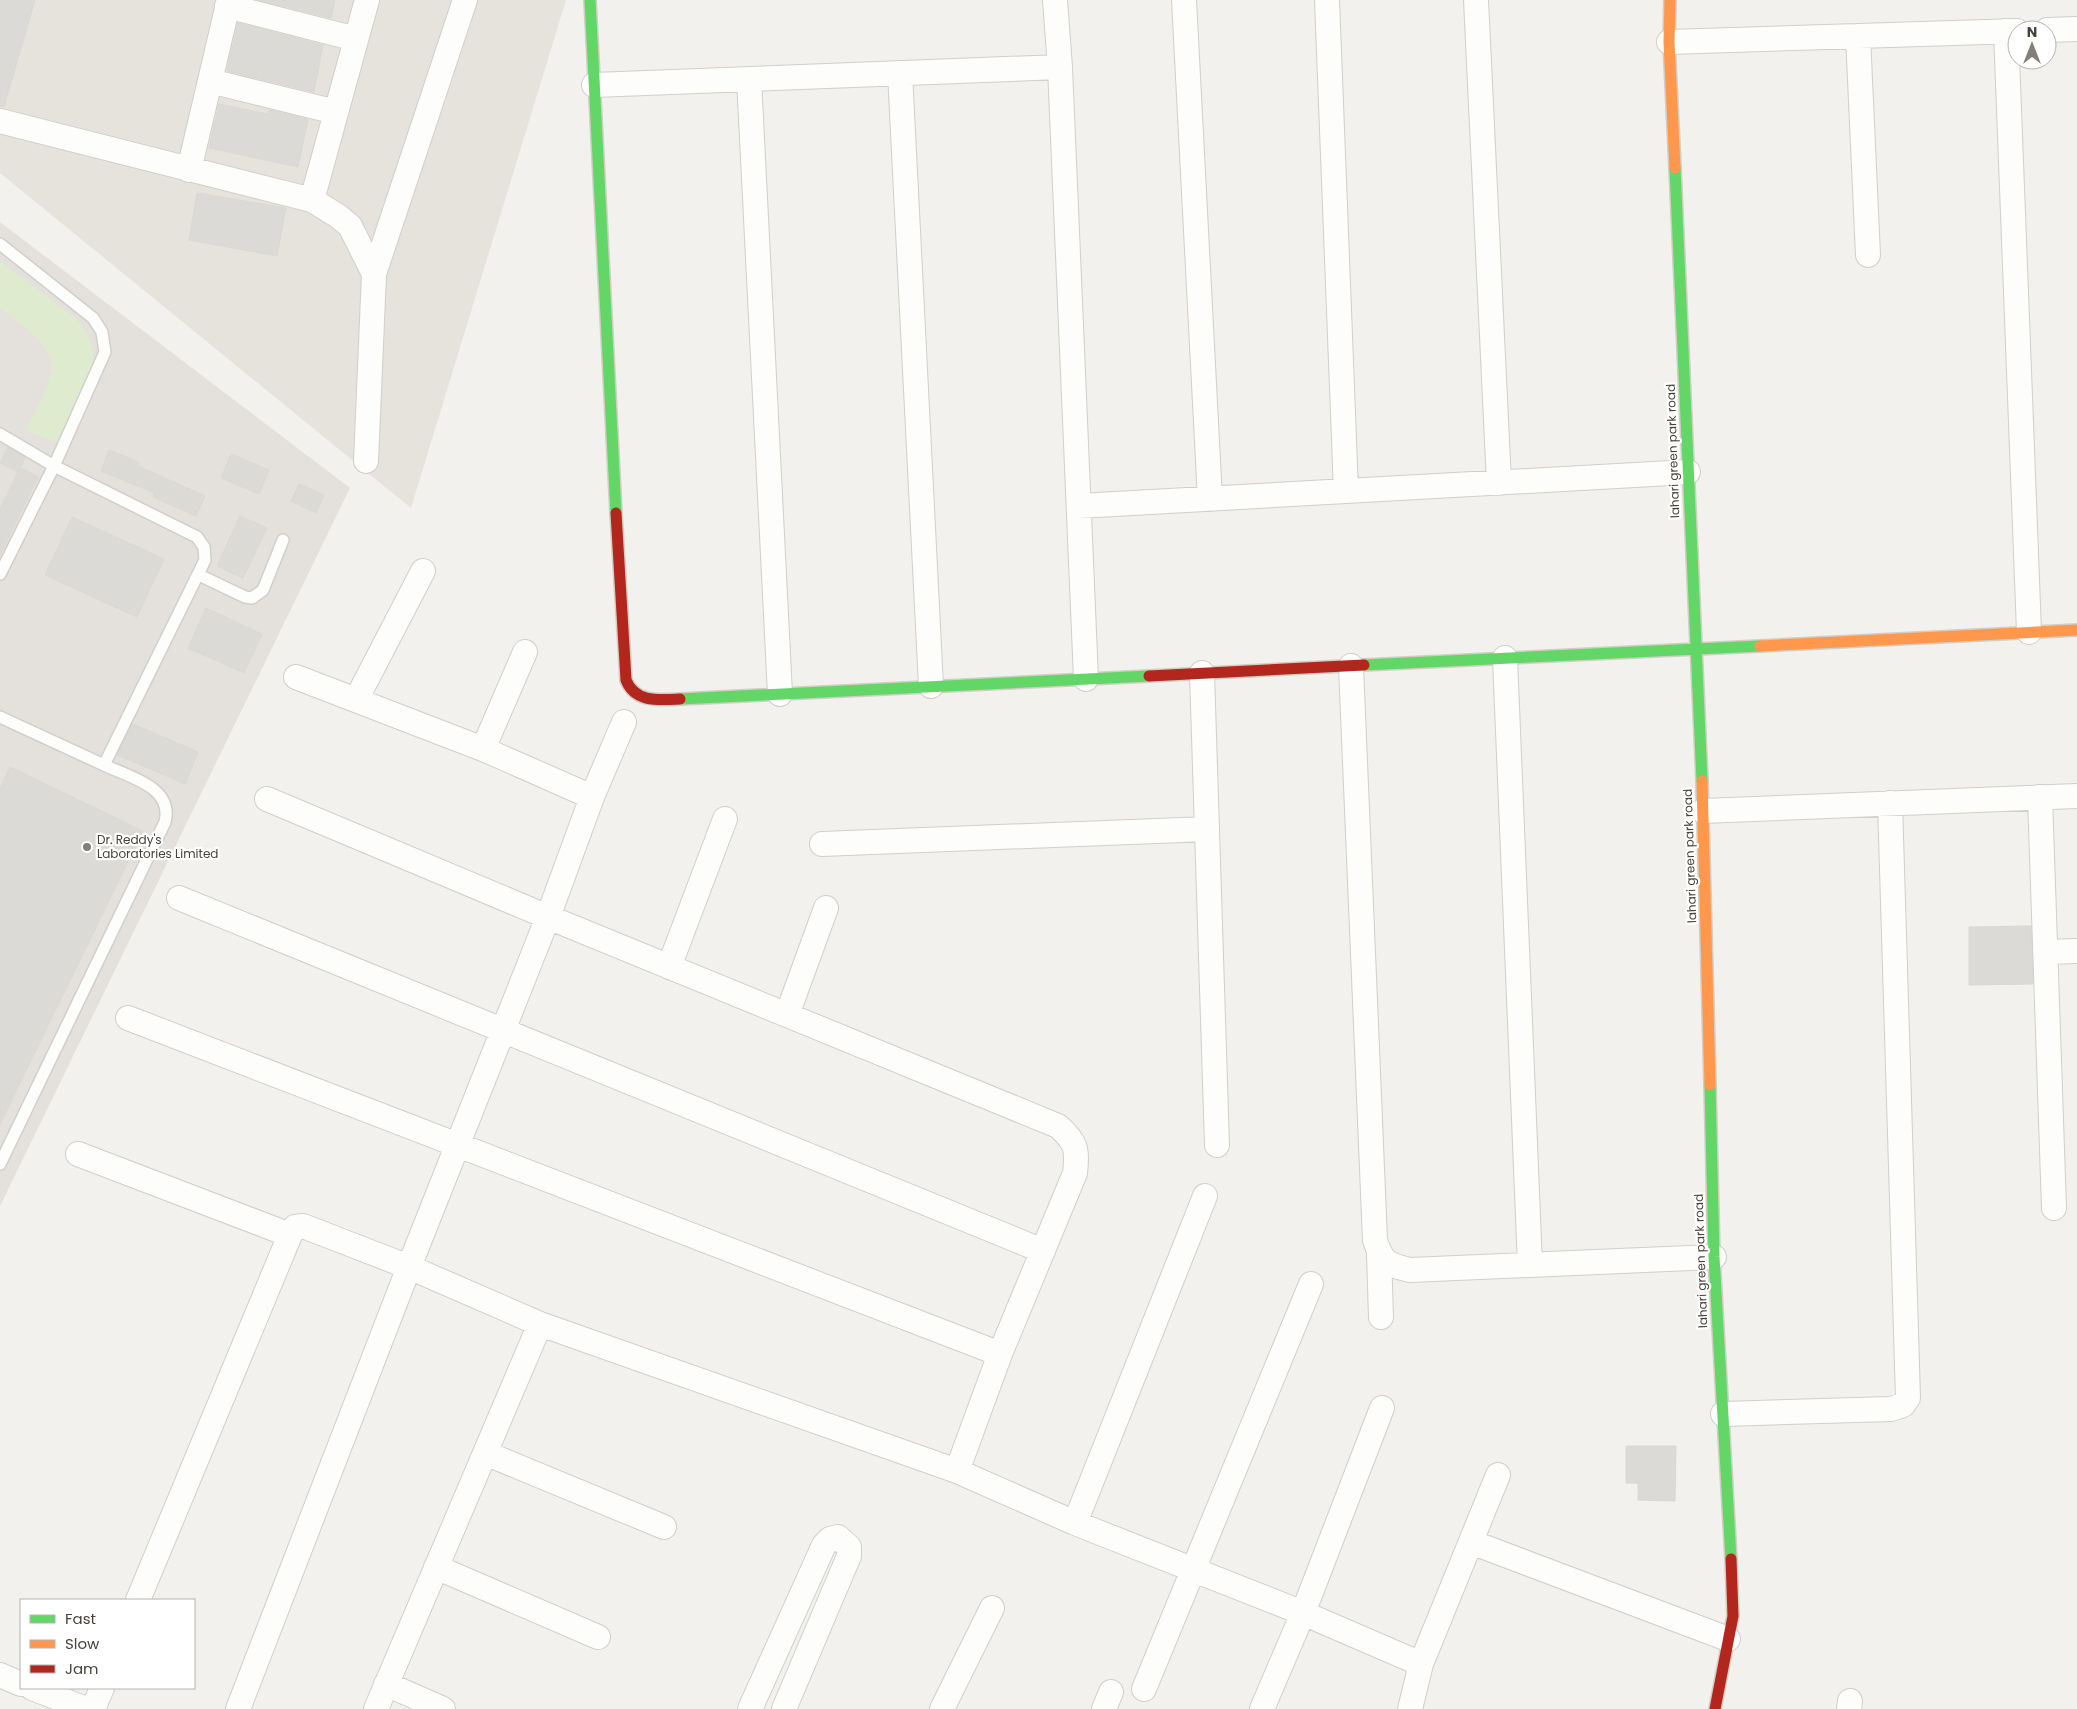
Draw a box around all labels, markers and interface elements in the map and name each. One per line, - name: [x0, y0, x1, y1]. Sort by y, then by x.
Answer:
- north arrow: [2007, 20, 2057, 70]
- text: N: [2027, 22, 2037, 42]
- street label: lahari green park road: [1662, 384, 1683, 518]
- street label: lahari green park road: [1679, 789, 1700, 923]
- place label: Dr. Reddy's Laboratories Limited: [97, 831, 218, 862]
- marker: Dr. Reddy's Laboratories Limited: [81, 841, 93, 853]
- street label: lahari green park road: [1690, 1194, 1711, 1328]
- legend: [20, 1599, 195, 1689]
- text: Fast: [65, 1608, 96, 1629]
- text: Slow: [65, 1633, 100, 1654]
- text: Jam: [65, 1658, 99, 1679]

